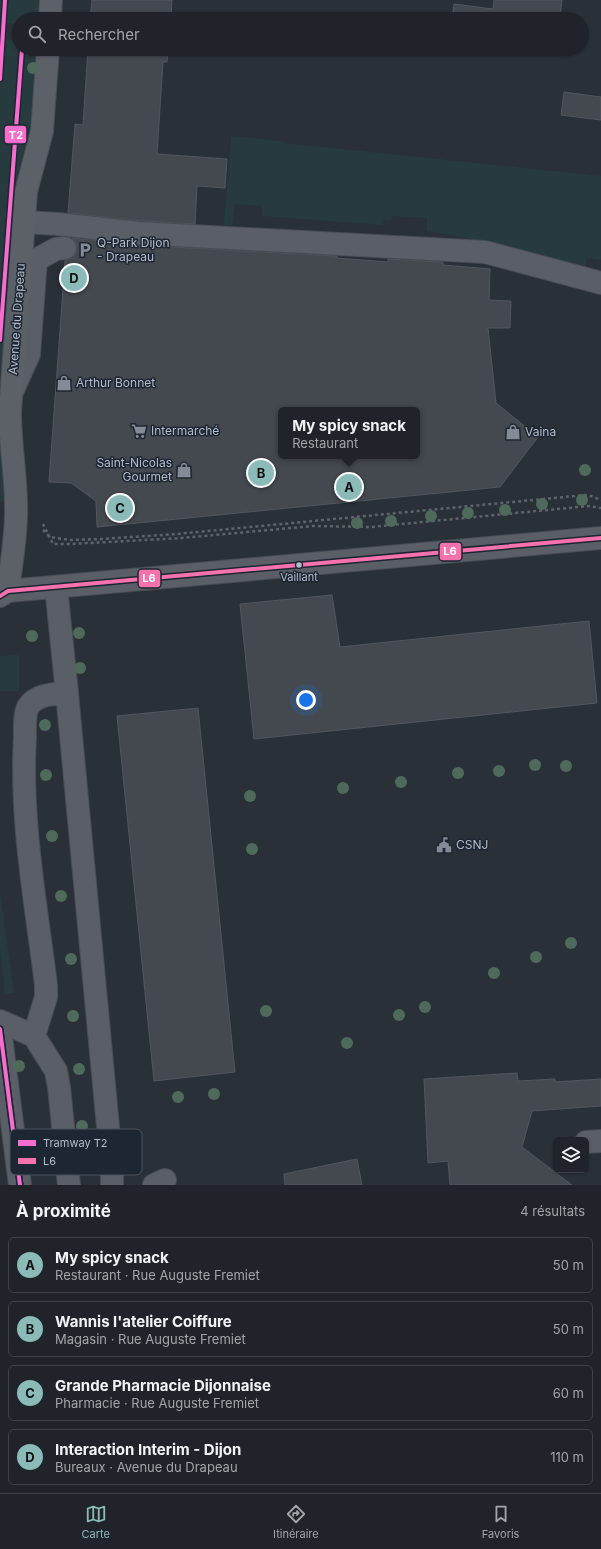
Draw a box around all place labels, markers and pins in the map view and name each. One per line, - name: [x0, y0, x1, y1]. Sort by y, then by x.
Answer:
- place label: Q-Park Dijon - Drapeau: [97, 235, 170, 264]
- parking icon: Q-Park Dijon - Drapeau: [76, 241, 94, 259]
- pin: D: [61, 263, 87, 293]
- shop icon: Arthur Bonnet: [55, 374, 73, 392]
- place label: Arthur Bonnet: [76, 375, 155, 390]
- supermarket icon: Intermarché: [130, 422, 148, 440]
- place label: Intermarché: [151, 423, 219, 438]
- shop icon: Vaina: [504, 423, 522, 441]
- place label: Vaina: [525, 424, 556, 439]
- place label: Saint-Nicolas Gourmet: [96, 455, 172, 484]
- pin: B: [248, 458, 274, 488]
- shop icon: Saint-Nicolas Gourmet: [175, 461, 193, 479]
- pin: A: [336, 472, 362, 502]
- pin: C: [107, 493, 133, 523]
- marker: Vaillant: [294, 560, 304, 570]
- place label: Vaillant: [280, 570, 318, 584]
- public building icon: CSNJ: [435, 836, 453, 854]
- place label: CSNJ: [456, 837, 488, 852]

